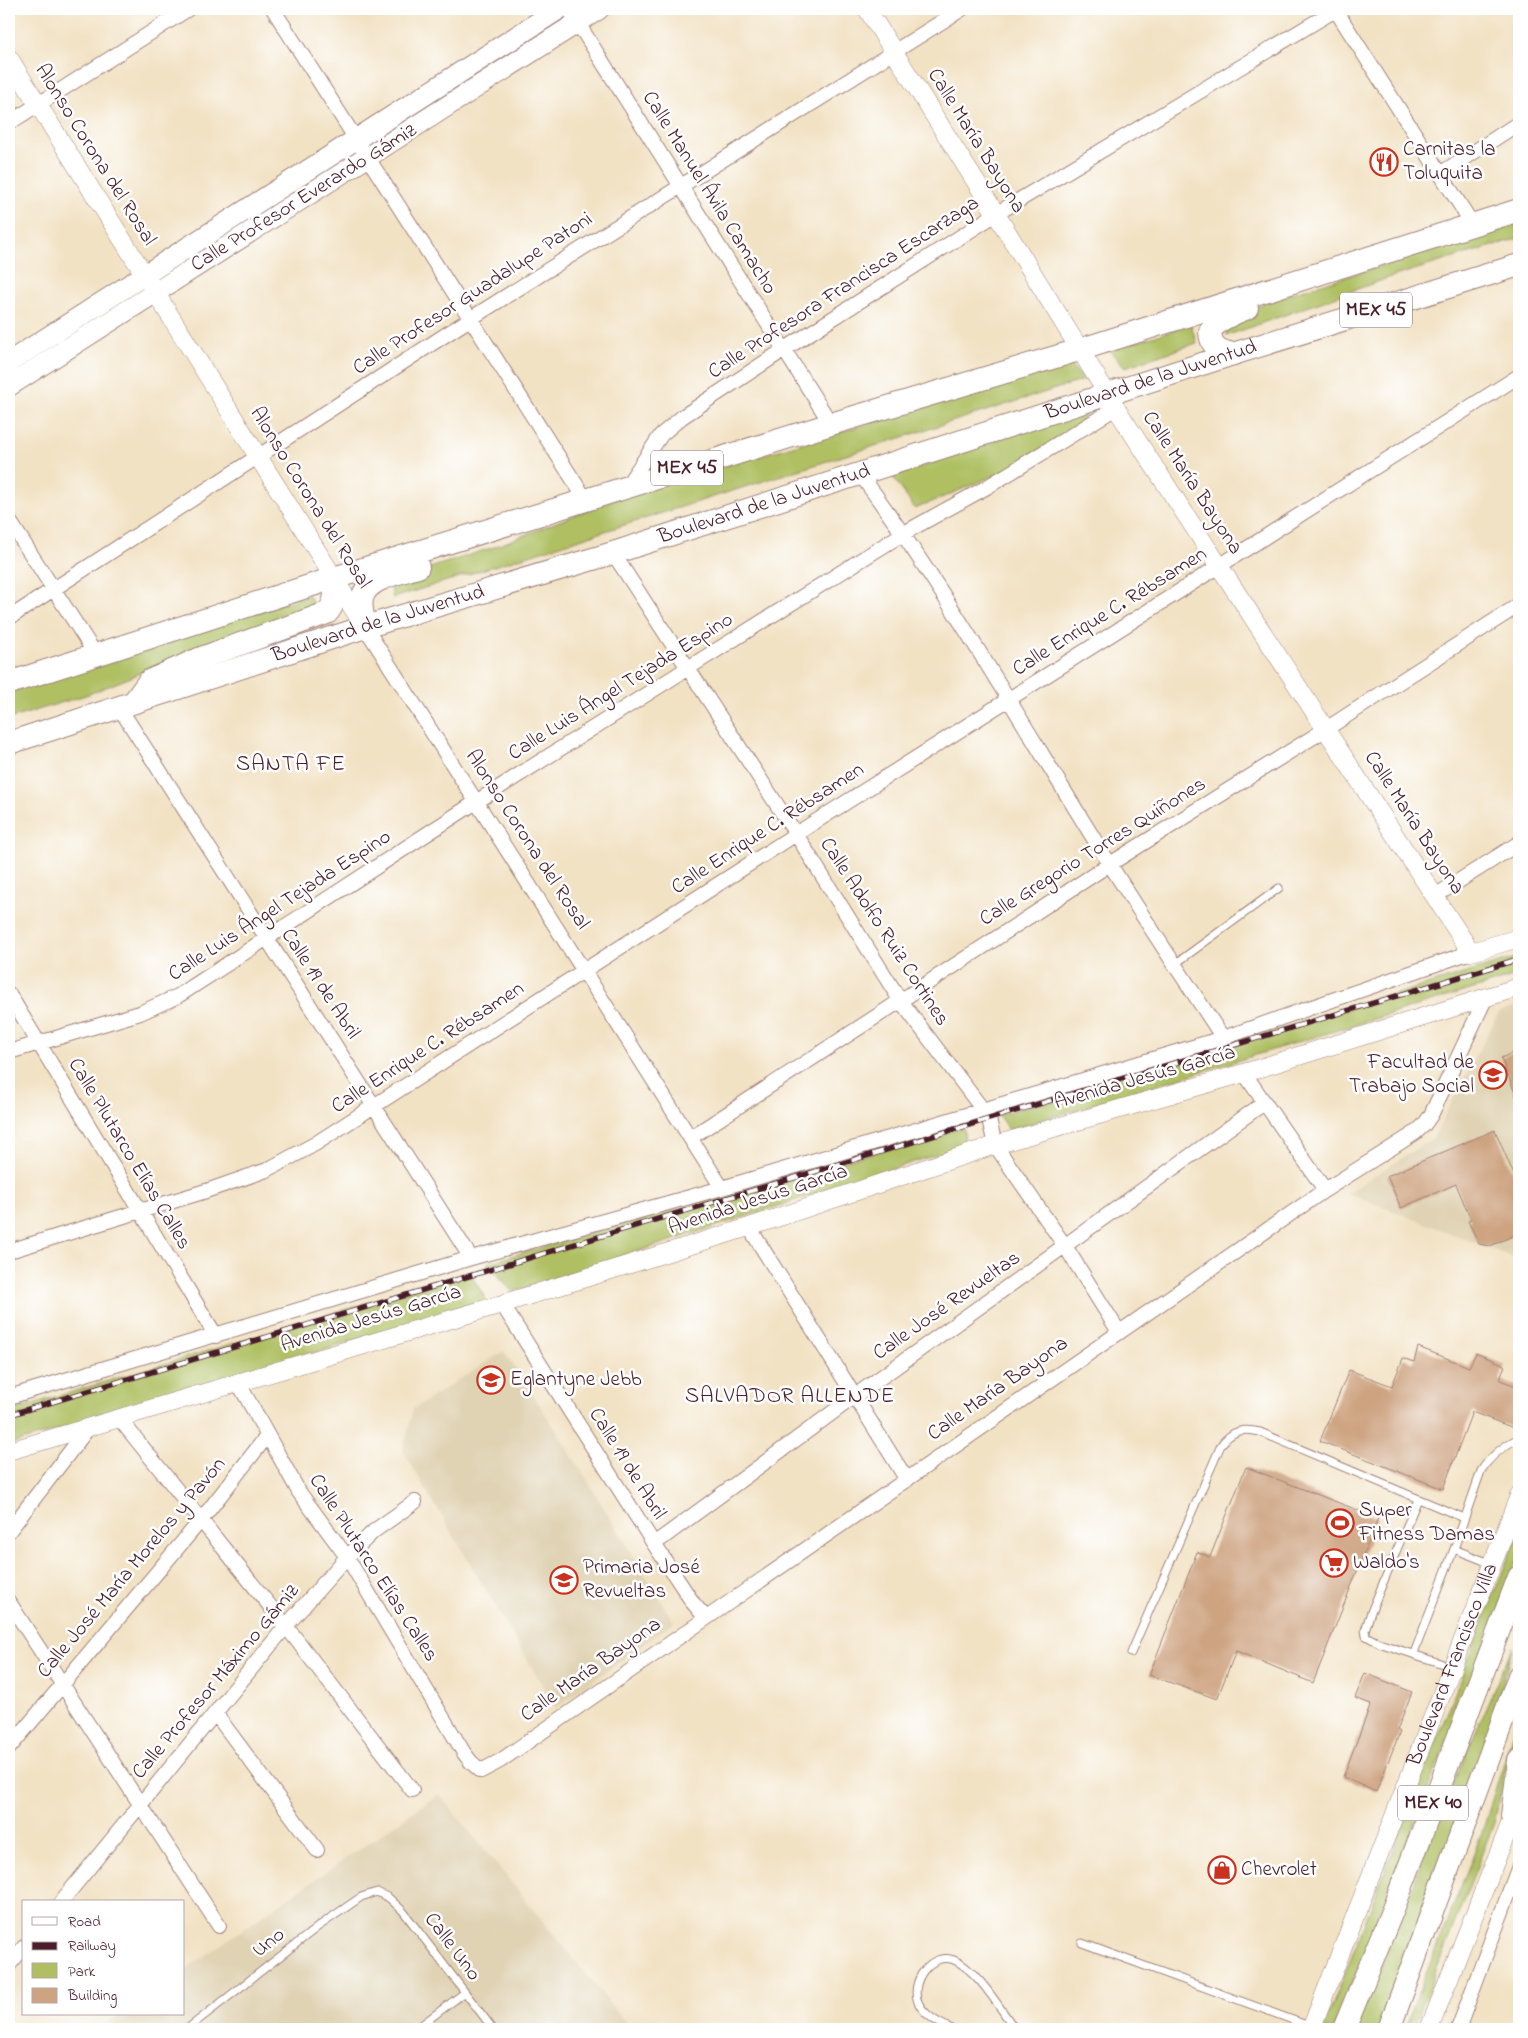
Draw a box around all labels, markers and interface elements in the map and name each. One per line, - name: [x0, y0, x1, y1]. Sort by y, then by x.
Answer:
- street label: Alonso Corona del Rosal: [27, 58, 163, 252]
- street label: Calle María Bayona: [918, 63, 1033, 220]
- street label: Calle Manuel Ávila Camacho: [634, 85, 785, 301]
- street label: Calle Profesor Everardo Gámiz: [185, 116, 423, 280]
- place label: Carnitas la Toluquita: [1403, 135, 1496, 189]
- restaurant icon: Carnitas la Toluquita: [1369, 147, 1399, 177]
- street label: Calle Profesora Francisca Escarzaga: [702, 189, 987, 389]
- street label: Calle Profesor Guadalupe Patoni: [347, 205, 599, 383]
- road number: MEX 45: [1340, 292, 1412, 328]
- street label: Boulevard de la Juventud: [1040, 332, 1261, 429]
- street label: Alonso Corona del Rosal: [242, 401, 378, 595]
- street label: Calle María Bayona: [1133, 405, 1250, 562]
- road number: MEX 45: [651, 450, 723, 486]
- street label: Boulevard de la Juventud: [653, 456, 874, 553]
- street label: Calle Enrique C. Rébsamen: [1007, 540, 1213, 684]
- street label: Boulevard de la Juventud: [267, 577, 488, 672]
- street label: Calle Luis Ángel Tejada Espino: [502, 604, 740, 770]
- street label: Alonso Corona del Rosal: [457, 744, 597, 936]
- street label: Calle María Bayona: [1355, 745, 1472, 902]
- district label: SANTA FE: [236, 749, 346, 781]
- street label: Calle Enrique C. Rébsamen: [666, 755, 870, 903]
- street label: Calle Gregorio Torres Quiñones: [974, 770, 1213, 936]
- street label: Calle Luis Ángel Tejada Espino: [162, 822, 398, 991]
- street label: Calle Adolfo Ruiz Cortines: [812, 832, 956, 1032]
- street label: Calle 19 de Abril: [273, 923, 367, 1045]
- street label: Calle Enrique C. Rébsamen: [326, 974, 530, 1122]
- street label: Avenida Jesús García: [1051, 1038, 1239, 1118]
- place label: Facultad de Trabajo Social: [1349, 1048, 1475, 1102]
- street label: Calle Plutarco Elías Calles: [60, 1053, 198, 1255]
- school or university icon: Facultad de Trabajo Social: [1478, 1060, 1508, 1090]
- street label: Avenida Jesús García: [664, 1157, 852, 1243]
- street label: Calle José Revueltas: [867, 1244, 1027, 1368]
- street label: Avenida Jesús García: [277, 1277, 465, 1361]
- street label: Calle María Bayona: [921, 1329, 1076, 1451]
- school or university icon: Eglantyne Jebb: [476, 1365, 506, 1395]
- place label: Eglantyne Jebb: [510, 1365, 642, 1397]
- district label: SALVADOR ALLENDE: [685, 1381, 895, 1413]
- street label: Calle 19 de Abril: [581, 1402, 673, 1526]
- street label: Calle José María Morelos y Pavón: [30, 1451, 235, 1686]
- street label: Calle Plutarco Elías Calles: [301, 1468, 445, 1668]
- place label: Super Fitness Damas: [1358, 1496, 1495, 1550]
- sports icon: Super Fitness Damas: [1325, 1508, 1355, 1538]
- supermarket icon: Waldo's: [1319, 1548, 1349, 1578]
- place label: Waldo's: [1353, 1548, 1420, 1578]
- place label: Primaria José Revueltas: [583, 1553, 701, 1607]
- street label: Boulevard Francisco Villa: [1400, 1559, 1506, 1772]
- school or university icon: Primaria José Revueltas: [549, 1565, 579, 1595]
- street label: Calle Profesor Máximo Gámiz: [125, 1578, 307, 1786]
- street label: Calle María Bayona: [514, 1610, 669, 1732]
- road number: MEX 40: [1398, 1786, 1468, 1820]
- shop icon: Chevrolet: [1207, 1855, 1237, 1885]
- place label: Chevrolet: [1241, 1855, 1317, 1885]
- legend: [22, 1900, 185, 2016]
- street label: Calle Uno: [416, 1906, 488, 1988]
- text: Road: [68, 1911, 101, 1933]
- street label: Uno: [246, 1920, 292, 1965]
- text: Railway: [68, 1935, 116, 1958]
- text: Park: [68, 1961, 96, 1983]
- text: Building: [67, 1985, 117, 2008]

